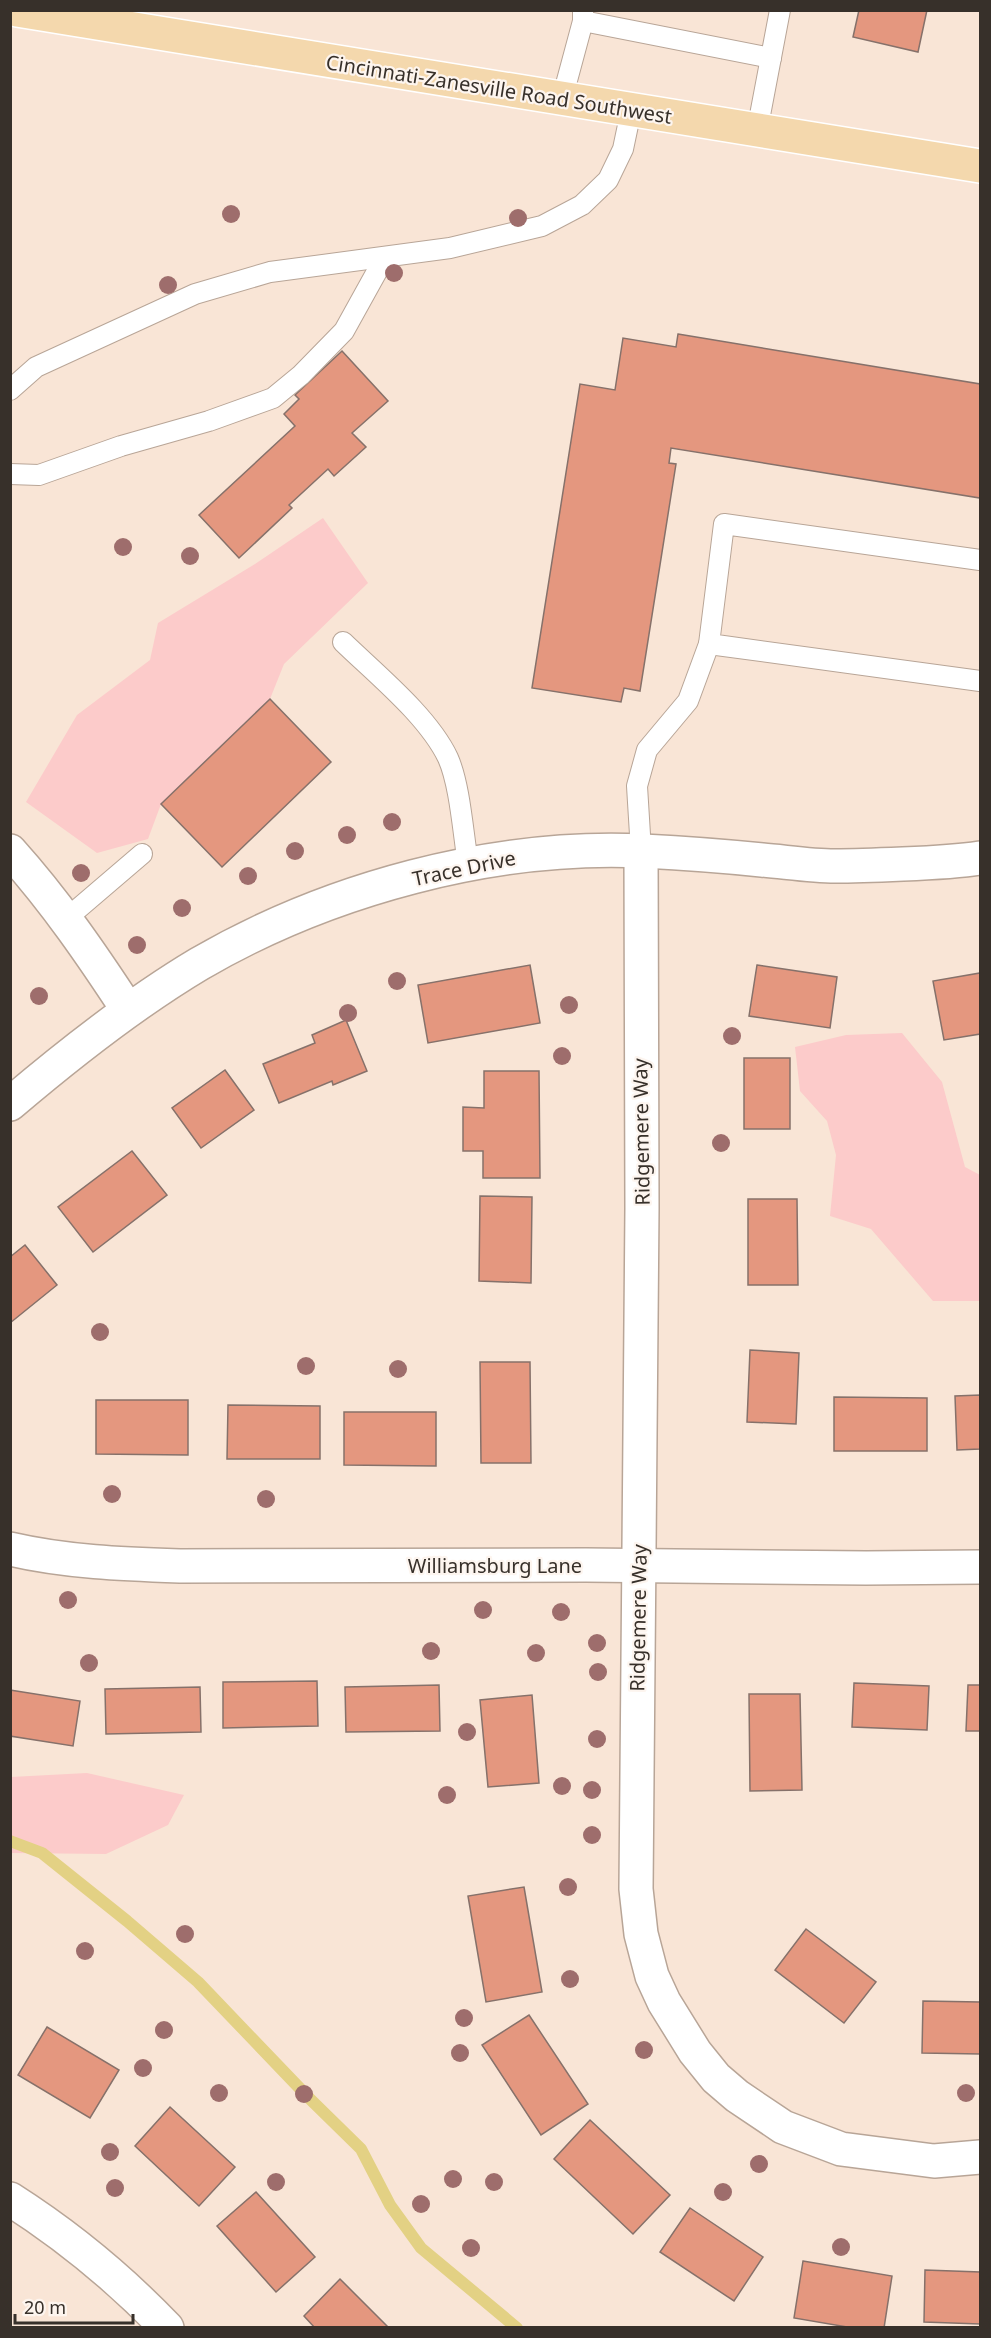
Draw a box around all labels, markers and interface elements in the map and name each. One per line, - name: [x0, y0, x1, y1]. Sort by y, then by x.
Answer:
- street label: Cincinnati-Zanesville Road Southwest: [324, 48, 674, 130]
- street label: Trace Drive: [410, 844, 518, 892]
- street label: Ridgemere Way: [626, 1057, 656, 1206]
- street label: Ridgemere Way: [623, 1543, 653, 1692]
- street label: Williamsburg Lane: [408, 1552, 582, 1579]
- scale bar: [15, 2287, 134, 2325]
- text: 20 m: [24, 2295, 66, 2319]

